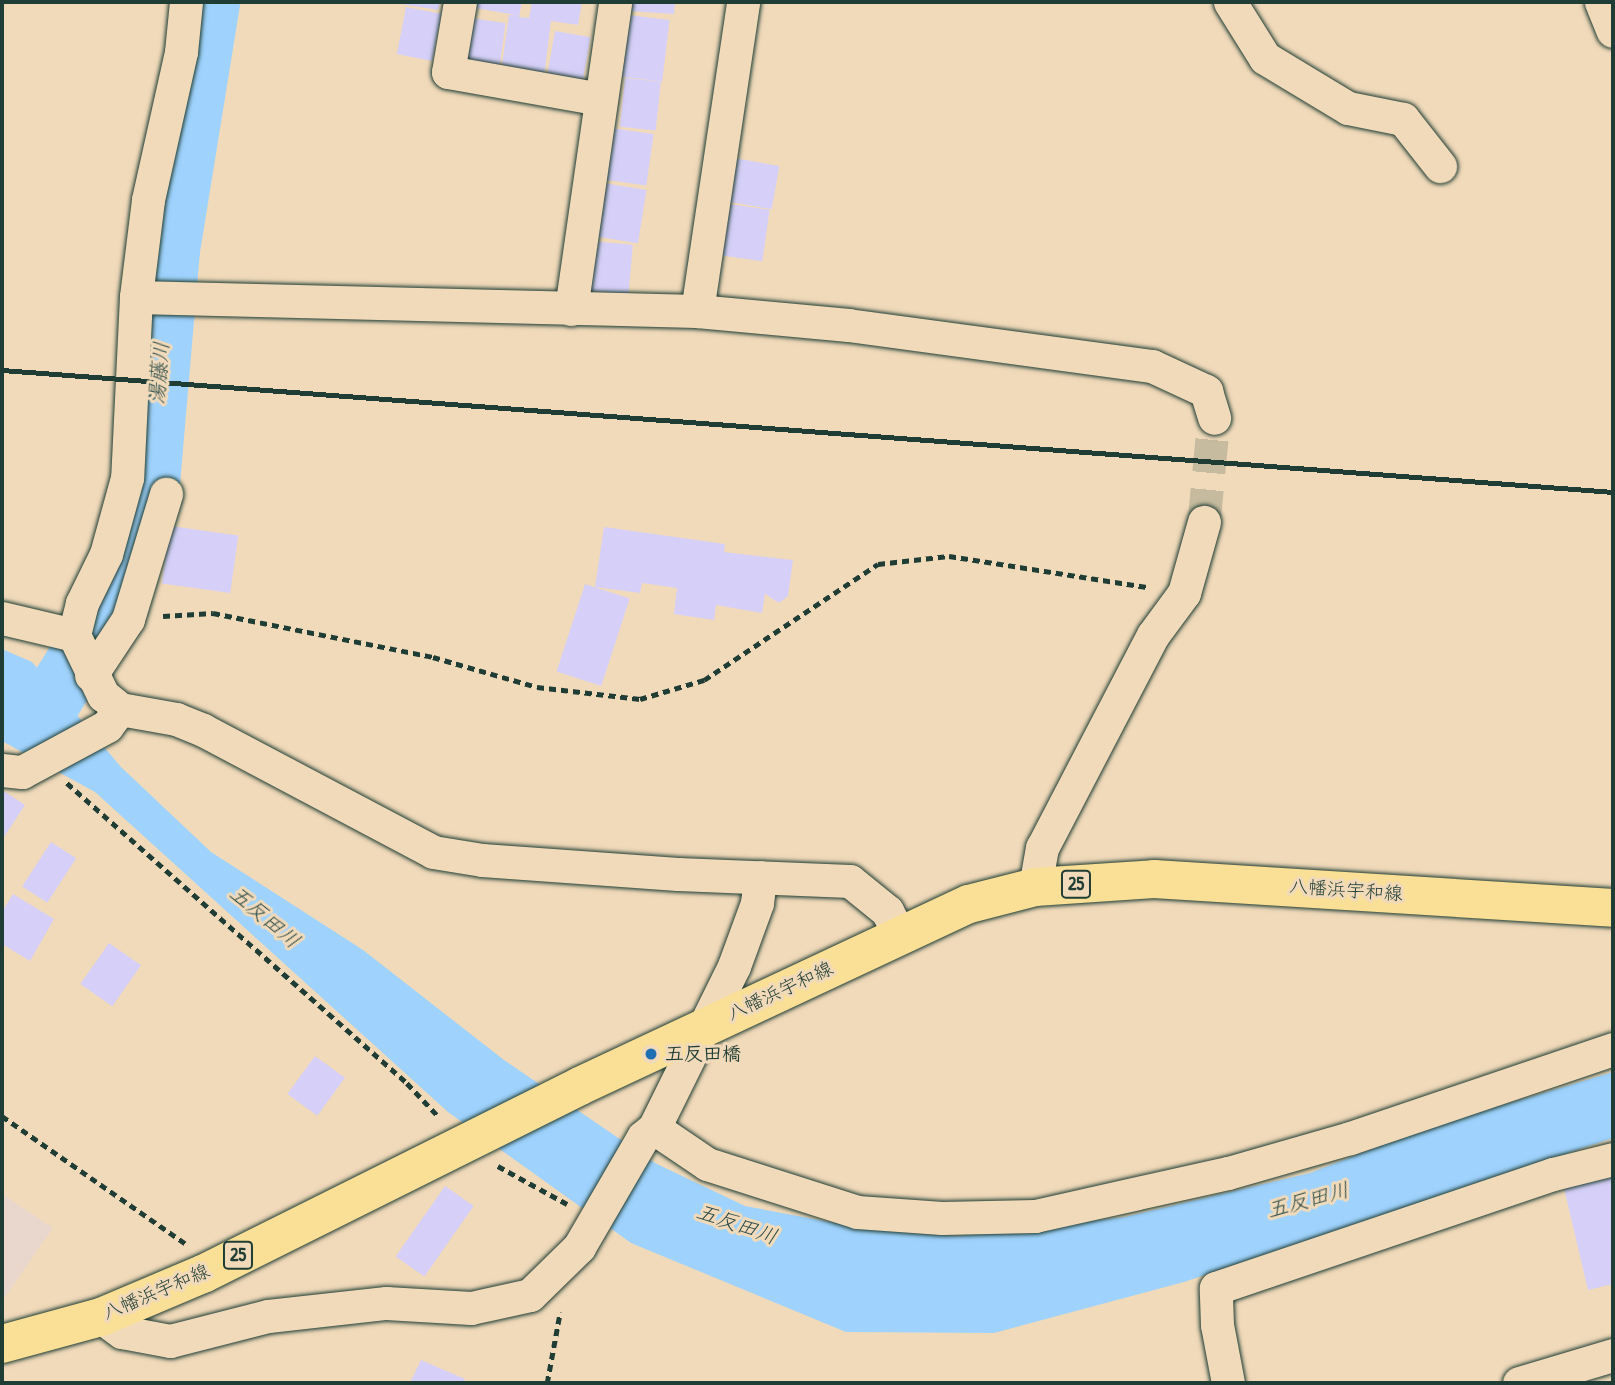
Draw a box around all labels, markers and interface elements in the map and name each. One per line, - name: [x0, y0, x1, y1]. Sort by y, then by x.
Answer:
- water label: 湯藤川: [144, 341, 174, 405]
- road number: 25: [1060, 870, 1092, 898]
- street label: 八幡浜宇和線: [1288, 875, 1404, 905]
- water label: 五反田川: [225, 880, 305, 954]
- street label: 八幡浜宇和線: [724, 957, 836, 1025]
- place label: 五反田橋: [665, 1043, 741, 1065]
- marker: 五反田橋: [643, 1046, 659, 1062]
- water label: 五反田川: [1264, 1177, 1352, 1223]
- water label: 五反田川: [693, 1198, 781, 1250]
- road number: 25: [222, 1240, 254, 1270]
- street label: 八幡浜宇和線: [99, 1259, 213, 1325]

